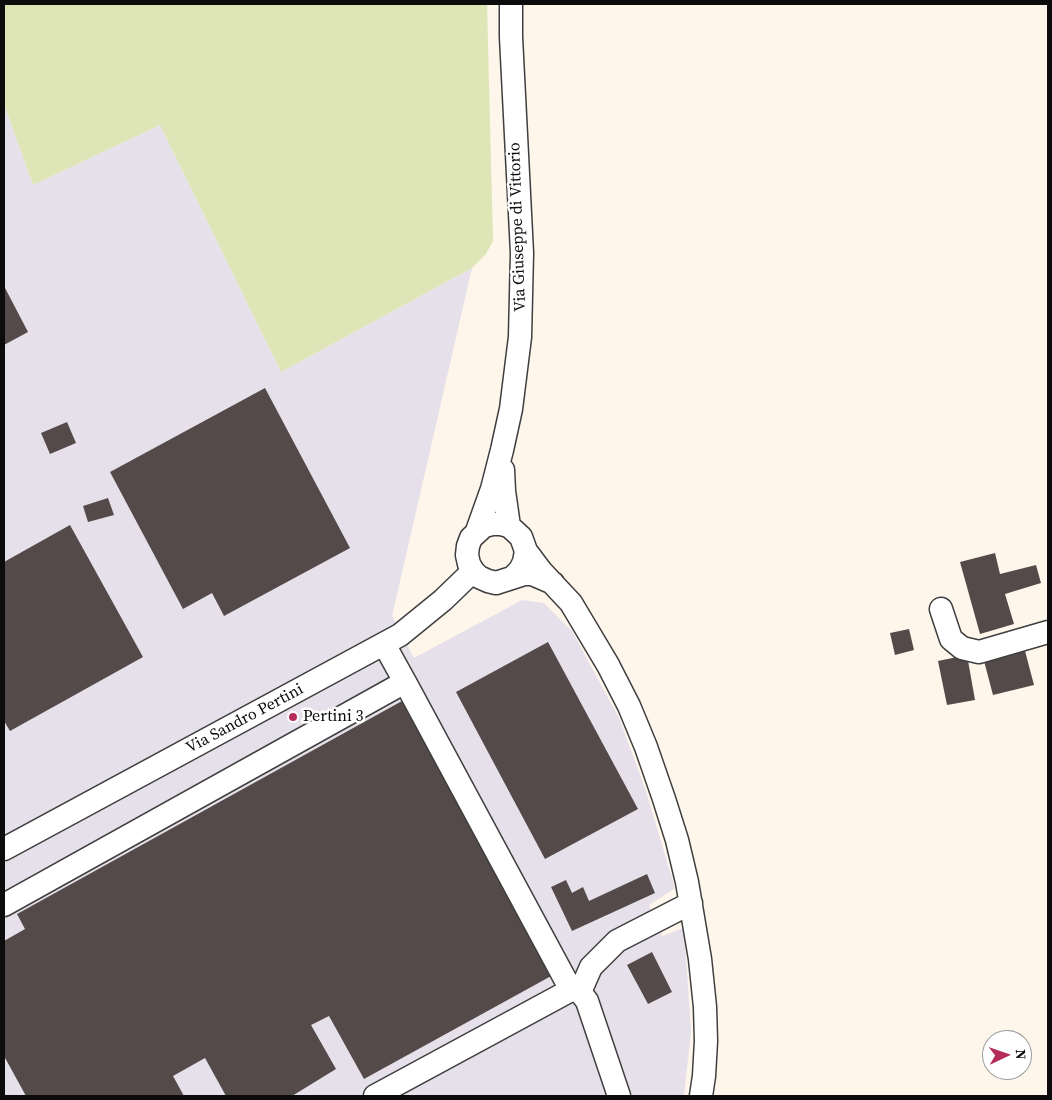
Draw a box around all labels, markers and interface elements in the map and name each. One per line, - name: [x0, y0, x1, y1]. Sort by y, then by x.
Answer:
- street label: Via Giuseppe di Vittorio: [505, 142, 531, 312]
- street label: Via Sandro Pertini: [183, 680, 307, 758]
- place label: Pertini 3: [303, 707, 363, 727]
- marker: Pertini 3: [287, 711, 299, 723]
- north arrow: [982, 1030, 1032, 1080]
- text: N: [1011, 1049, 1031, 1060]

